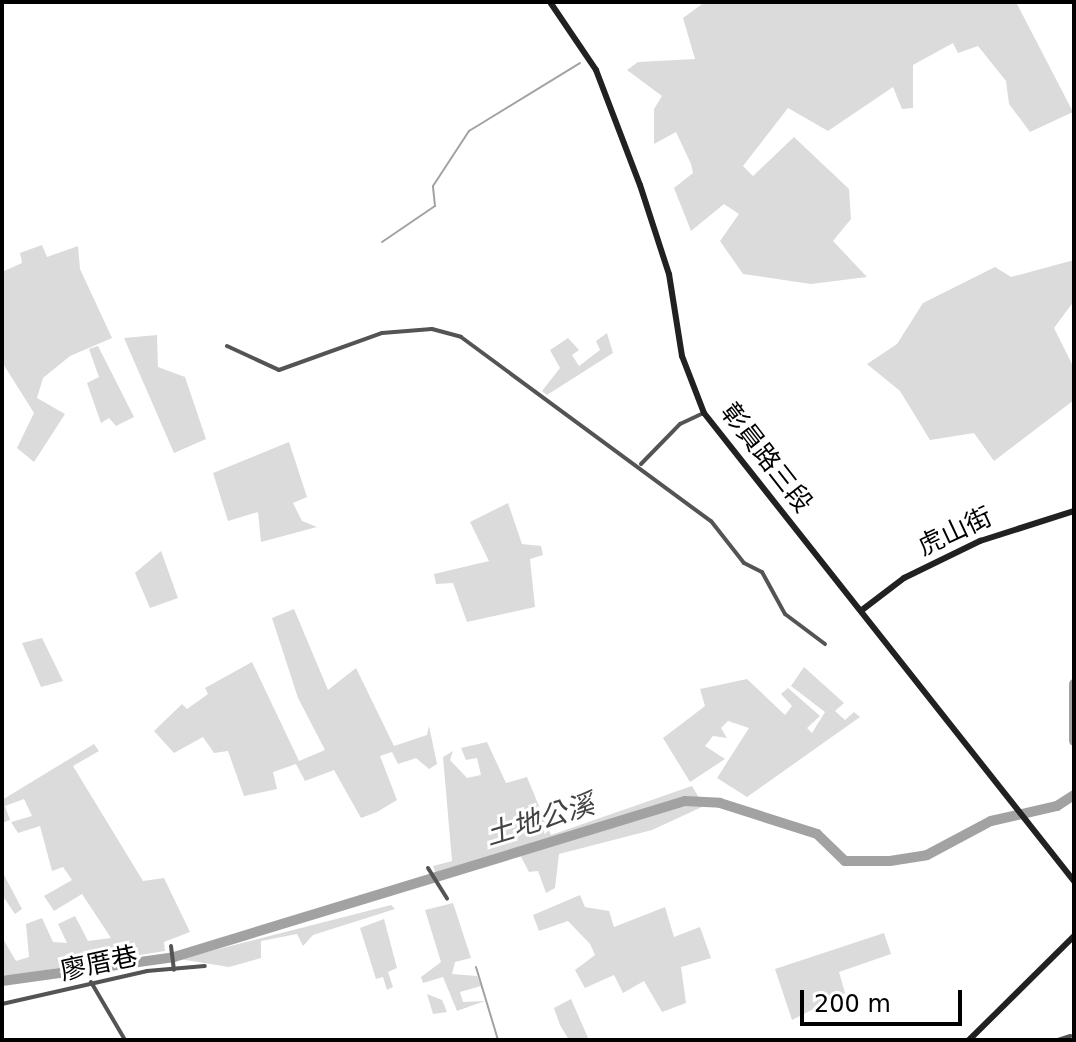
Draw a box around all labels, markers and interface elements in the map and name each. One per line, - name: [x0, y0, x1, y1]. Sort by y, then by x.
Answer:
- street label: 彰員路三段: [714, 397, 818, 519]
- street label: 虎山街: [913, 501, 997, 563]
- water label: 土地公溪: [482, 788, 598, 852]
- street label: 廖厝巷: [58, 941, 140, 987]
- scale bar: [804, 974, 966, 1024]
- text: 200 m: [814, 990, 891, 1018]

